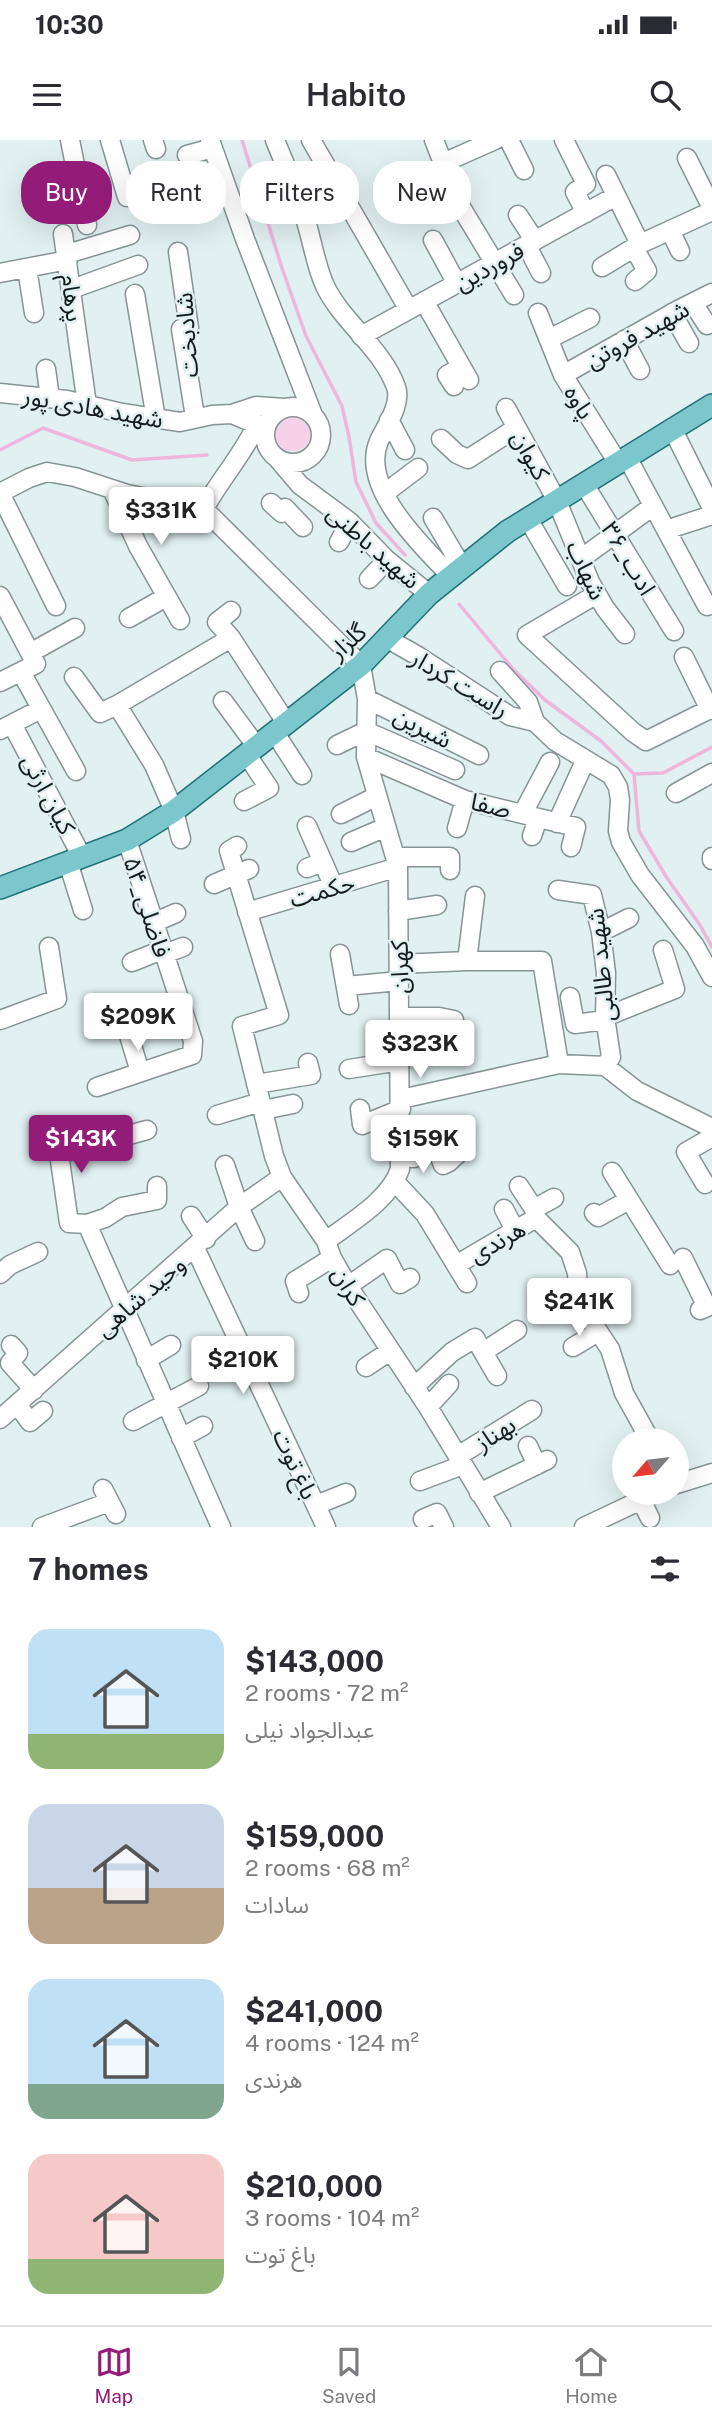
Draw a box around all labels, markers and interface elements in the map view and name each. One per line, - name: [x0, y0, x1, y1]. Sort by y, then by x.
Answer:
- text: 10:30: [35, 9, 104, 40]
- icon: menu: [28, 76, 66, 114]
- text: Habito: [306, 76, 406, 113]
- icon: search: [646, 76, 684, 114]
- chip: Buy: [21, 161, 112, 224]
- chip: Rent: [126, 161, 226, 224]
- chip: Filters: [240, 161, 359, 224]
- chip: New: [373, 161, 471, 224]
- street label: فروردین: [449, 236, 529, 297]
- street label: پرهام: [51, 272, 90, 324]
- street label: شادبخت: [169, 292, 203, 378]
- street label: شهید فروتن: [580, 294, 694, 375]
- street label: پاوه: [557, 380, 601, 425]
- street label: شهید هادی پور: [19, 381, 165, 435]
- street label: کیوان: [505, 425, 556, 486]
- pin: $331K: [112, 488, 210, 547]
- text: $331K: [125, 496, 197, 523]
- street label: شهید باطنی: [322, 498, 426, 594]
- street label: ۳۶_ادب: [596, 516, 662, 600]
- street label: شهاب: [561, 536, 613, 604]
- street label: گلزار: [322, 616, 373, 666]
- street label: راست کردار: [405, 642, 514, 724]
- street label: شیرین: [389, 701, 457, 754]
- street label: کیان ارثی: [15, 749, 82, 840]
- street label: صفا: [468, 787, 514, 823]
- street label: ۵۴_فاضلی: [119, 853, 177, 961]
- street label: حکمت: [286, 867, 358, 913]
- street label: شهید طالبی: [580, 907, 620, 1023]
- street label: کهران: [385, 939, 414, 994]
- pin: $209K: [89, 993, 187, 1053]
- text: $209K: [100, 1002, 176, 1029]
- pin: $323K: [371, 1020, 469, 1080]
- text: $323K: [381, 1029, 459, 1056]
- pin: $143K: [32, 1116, 130, 1175]
- pin: $159K: [374, 1116, 472, 1175]
- text: $143K: [45, 1124, 117, 1151]
- text: $159K: [387, 1124, 459, 1151]
- street label: هرندی: [464, 1214, 530, 1269]
- street label: وحید شاهی: [89, 1249, 191, 1343]
- street label: کران: [326, 1261, 372, 1312]
- pin: $241K: [530, 1278, 628, 1338]
- text: $241K: [543, 1287, 615, 1314]
- pin: $210K: [194, 1336, 292, 1396]
- text: $210K: [207, 1345, 279, 1372]
- street label: بهناز: [469, 1410, 521, 1458]
- street label: باغ توت: [264, 1425, 324, 1505]
- north arrow: [612, 1428, 690, 1505]
- map controls: [612, 1428, 689, 1505]
- icon: filters: [646, 1550, 684, 1588]
- text: 7 homes: [28, 1551, 149, 1587]
- text: $143,000: [245, 1643, 384, 1679]
- icon: home: [84, 1657, 168, 1741]
- text: 2 rooms · 72 m²: [245, 1679, 408, 1706]
- text: عبدالجواد نیلی: [245, 1716, 374, 1743]
- text: $159,000: [245, 1818, 384, 1854]
- icon: home: [84, 1832, 168, 1916]
- text: 2 rooms · 68 m²: [245, 1854, 410, 1881]
- text: سادات: [245, 1891, 309, 1918]
- text: $241,000: [245, 1993, 383, 2029]
- icon: home: [84, 2007, 168, 2091]
- text: 4 rooms · 124 m²: [245, 2029, 419, 2056]
- text: هرندی: [245, 2066, 303, 2093]
- text: $210,000: [245, 2168, 383, 2204]
- icon: home: [84, 2182, 168, 2266]
- text: 3 rooms · 104 m²: [245, 2204, 419, 2231]
- text: باغ توت: [245, 2241, 316, 2268]
- tab: Map: [94, 2343, 133, 2407]
- tab: Saved: [322, 2343, 376, 2407]
- tab: Home: [565, 2343, 618, 2407]

